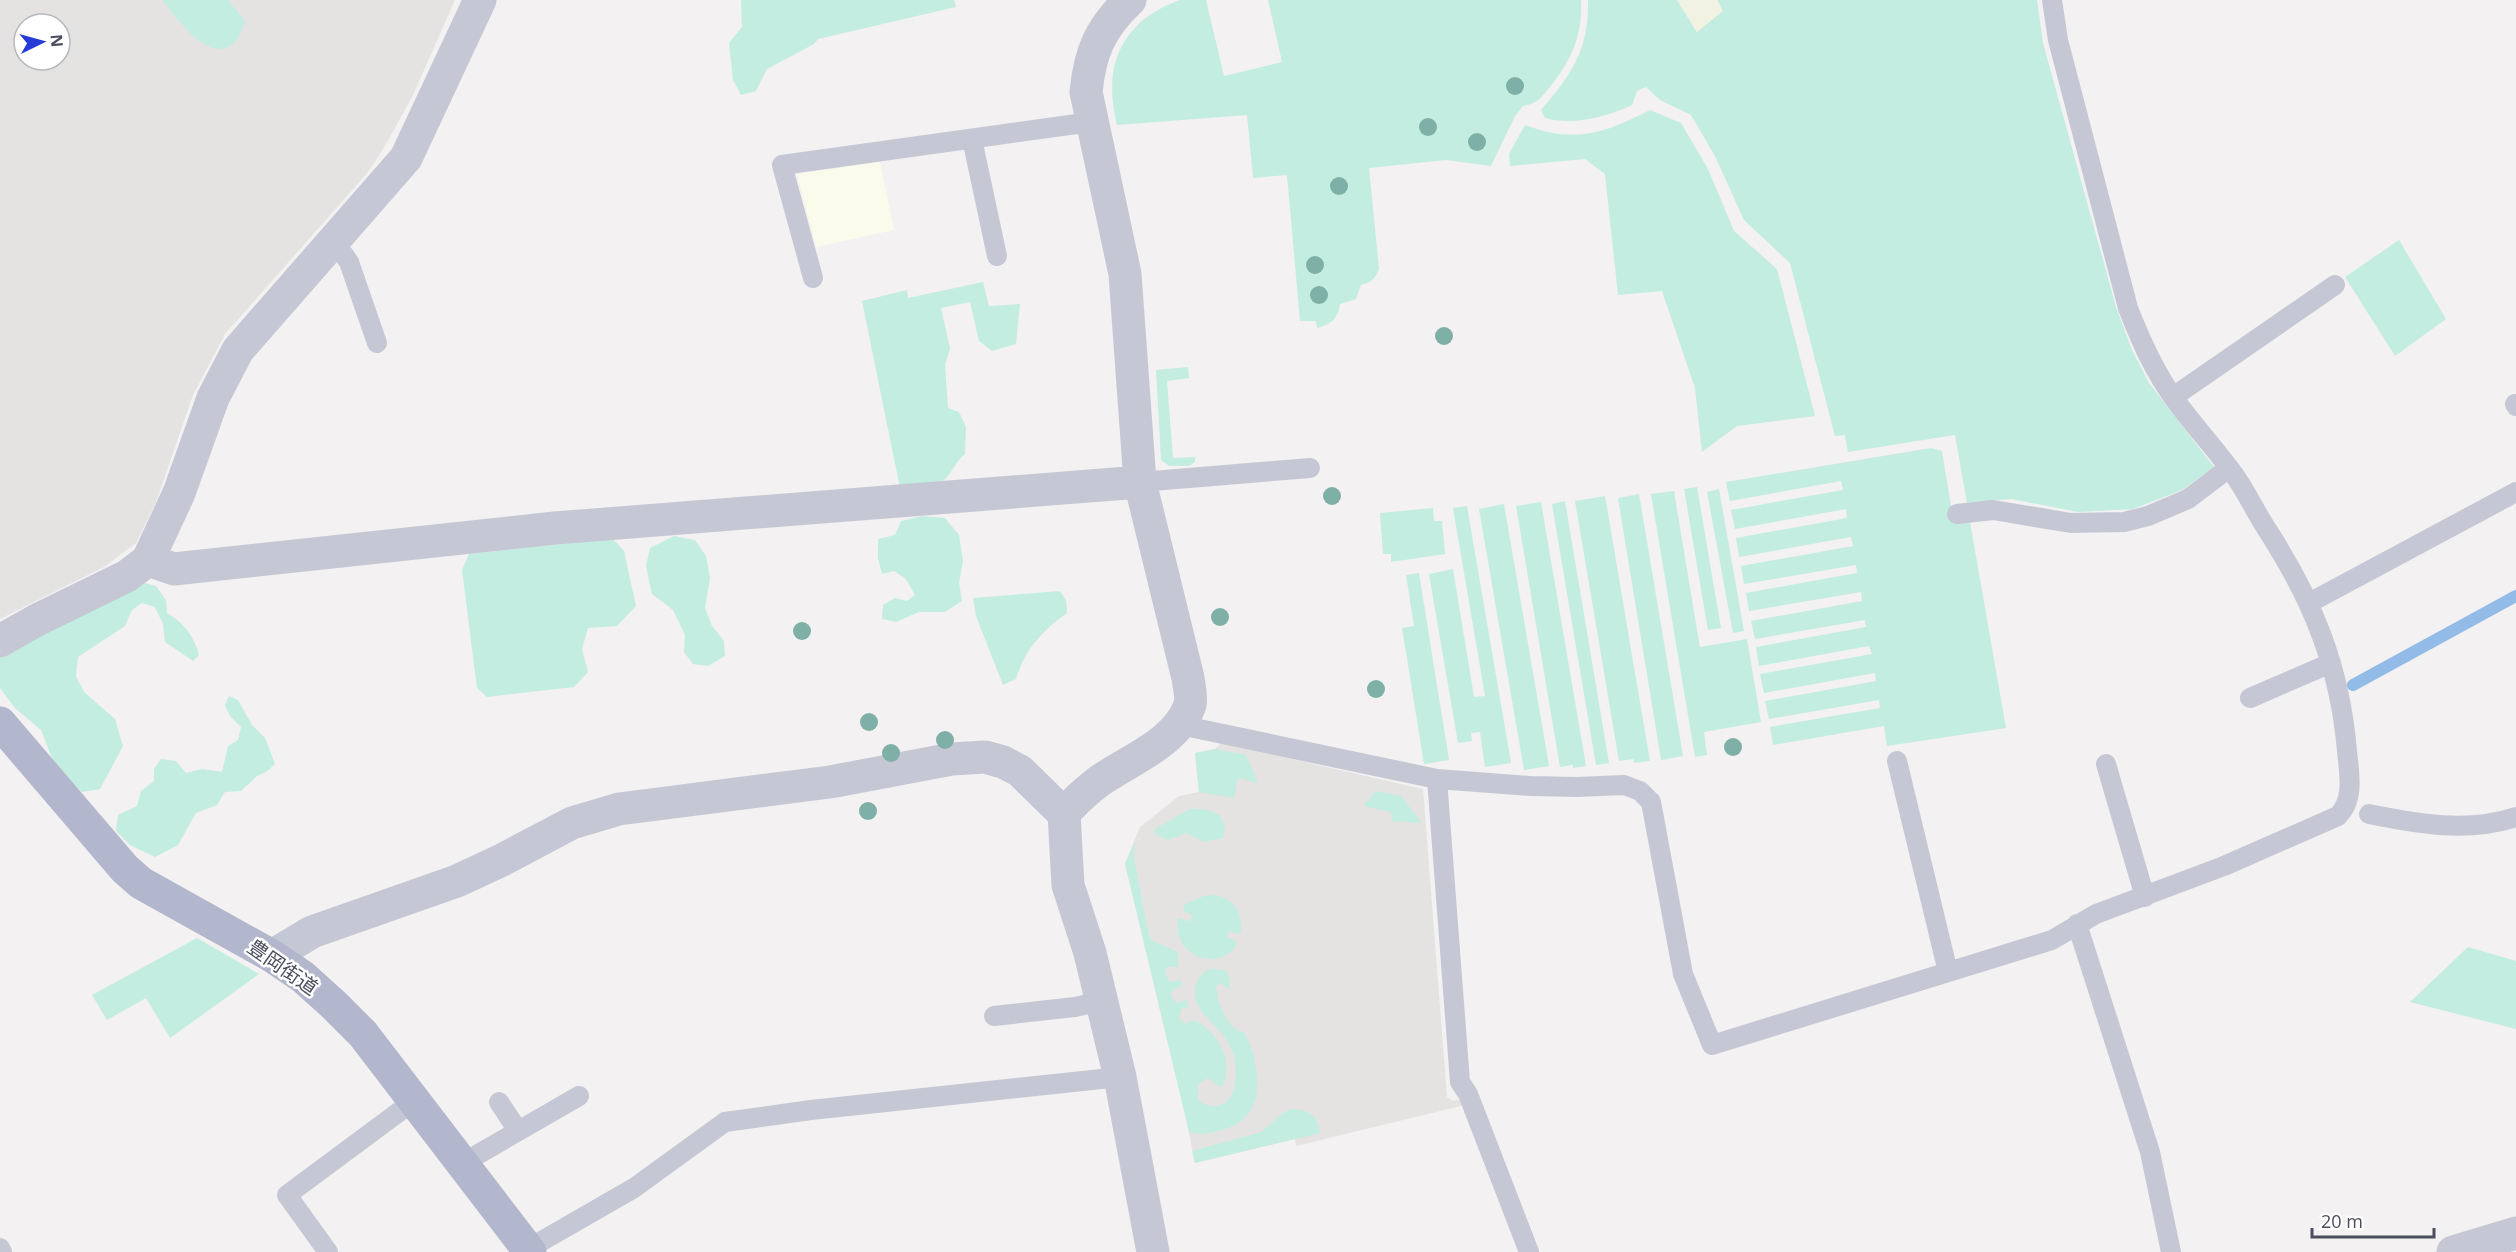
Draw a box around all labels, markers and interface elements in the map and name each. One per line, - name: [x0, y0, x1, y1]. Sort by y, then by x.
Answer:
- north arrow: [12, 12, 72, 72]
- text: N: [45, 33, 68, 48]
- street label: 豊岡街道: [242, 933, 324, 1001]
- scale bar: [2312, 1201, 2434, 1239]
- text: 20 m: [2321, 1209, 2363, 1233]

